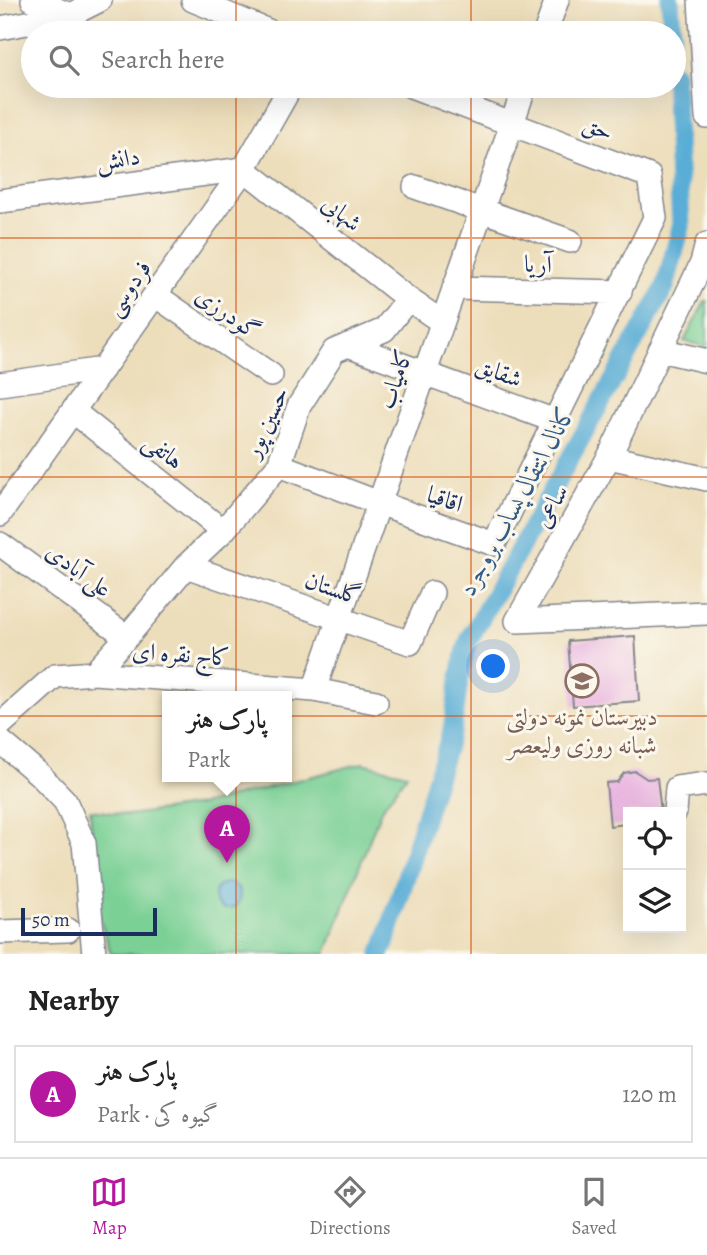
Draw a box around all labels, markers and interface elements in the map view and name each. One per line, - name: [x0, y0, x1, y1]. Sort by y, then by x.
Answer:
- search box: [21, 21, 686, 98]
- icon: search: [45, 41, 83, 79]
- text: Search here: [101, 42, 225, 77]
- street label: حق: [578, 108, 618, 148]
- street label: دانش: [94, 140, 142, 178]
- street label: شهابی: [315, 187, 369, 239]
- street label: آریا: [524, 248, 555, 280]
- street label: فردوسی: [97, 254, 160, 323]
- street label: گودرزی: [189, 279, 267, 347]
- street label: کامیاب: [370, 345, 420, 413]
- street label: شقایق: [471, 349, 527, 395]
- street label: حسین پور: [235, 381, 297, 465]
- water label: کانال انتقال پساب بروجرد: [450, 398, 584, 602]
- street label: هاتفی: [137, 425, 191, 478]
- street label: اقاقیا: [423, 478, 467, 520]
- street label: ساعی: [526, 479, 576, 533]
- street label: علی آبادی: [39, 535, 119, 606]
- street label: گلستان: [301, 564, 365, 612]
- street label: کاج نقره ای: [131, 635, 231, 678]
- your location: [476, 649, 510, 683]
- school or university icon: دبیرستان نمونه دولتی شبانه روزی ولیعصر: [563, 662, 601, 700]
- popup: [162, 691, 292, 782]
- place label: دبیرستان نمونه دولتی شبانه روزی ولیعصر: [504, 701, 658, 761]
- text: پارک هنر: [187, 702, 267, 737]
- text: Park: [187, 744, 231, 775]
- pin: A: [204, 805, 250, 863]
- map controls: [623, 807, 686, 933]
- button: locate: [623, 807, 686, 870]
- button: layers: [623, 870, 686, 933]
- scale bar: [21, 905, 158, 937]
- text: 50 m: [32, 907, 70, 933]
- text: Nearby: [28, 980, 119, 1020]
- text: پارک هنر: [97, 1054, 176, 1089]
- text: A: [46, 1079, 60, 1110]
- text: 120 m: [622, 1079, 677, 1110]
- text: Park · گیوه کی: [97, 1099, 218, 1130]
- tab: Map: [90, 1173, 128, 1241]
- tab: Directions: [309, 1173, 391, 1241]
- tab: Saved: [572, 1173, 617, 1241]

